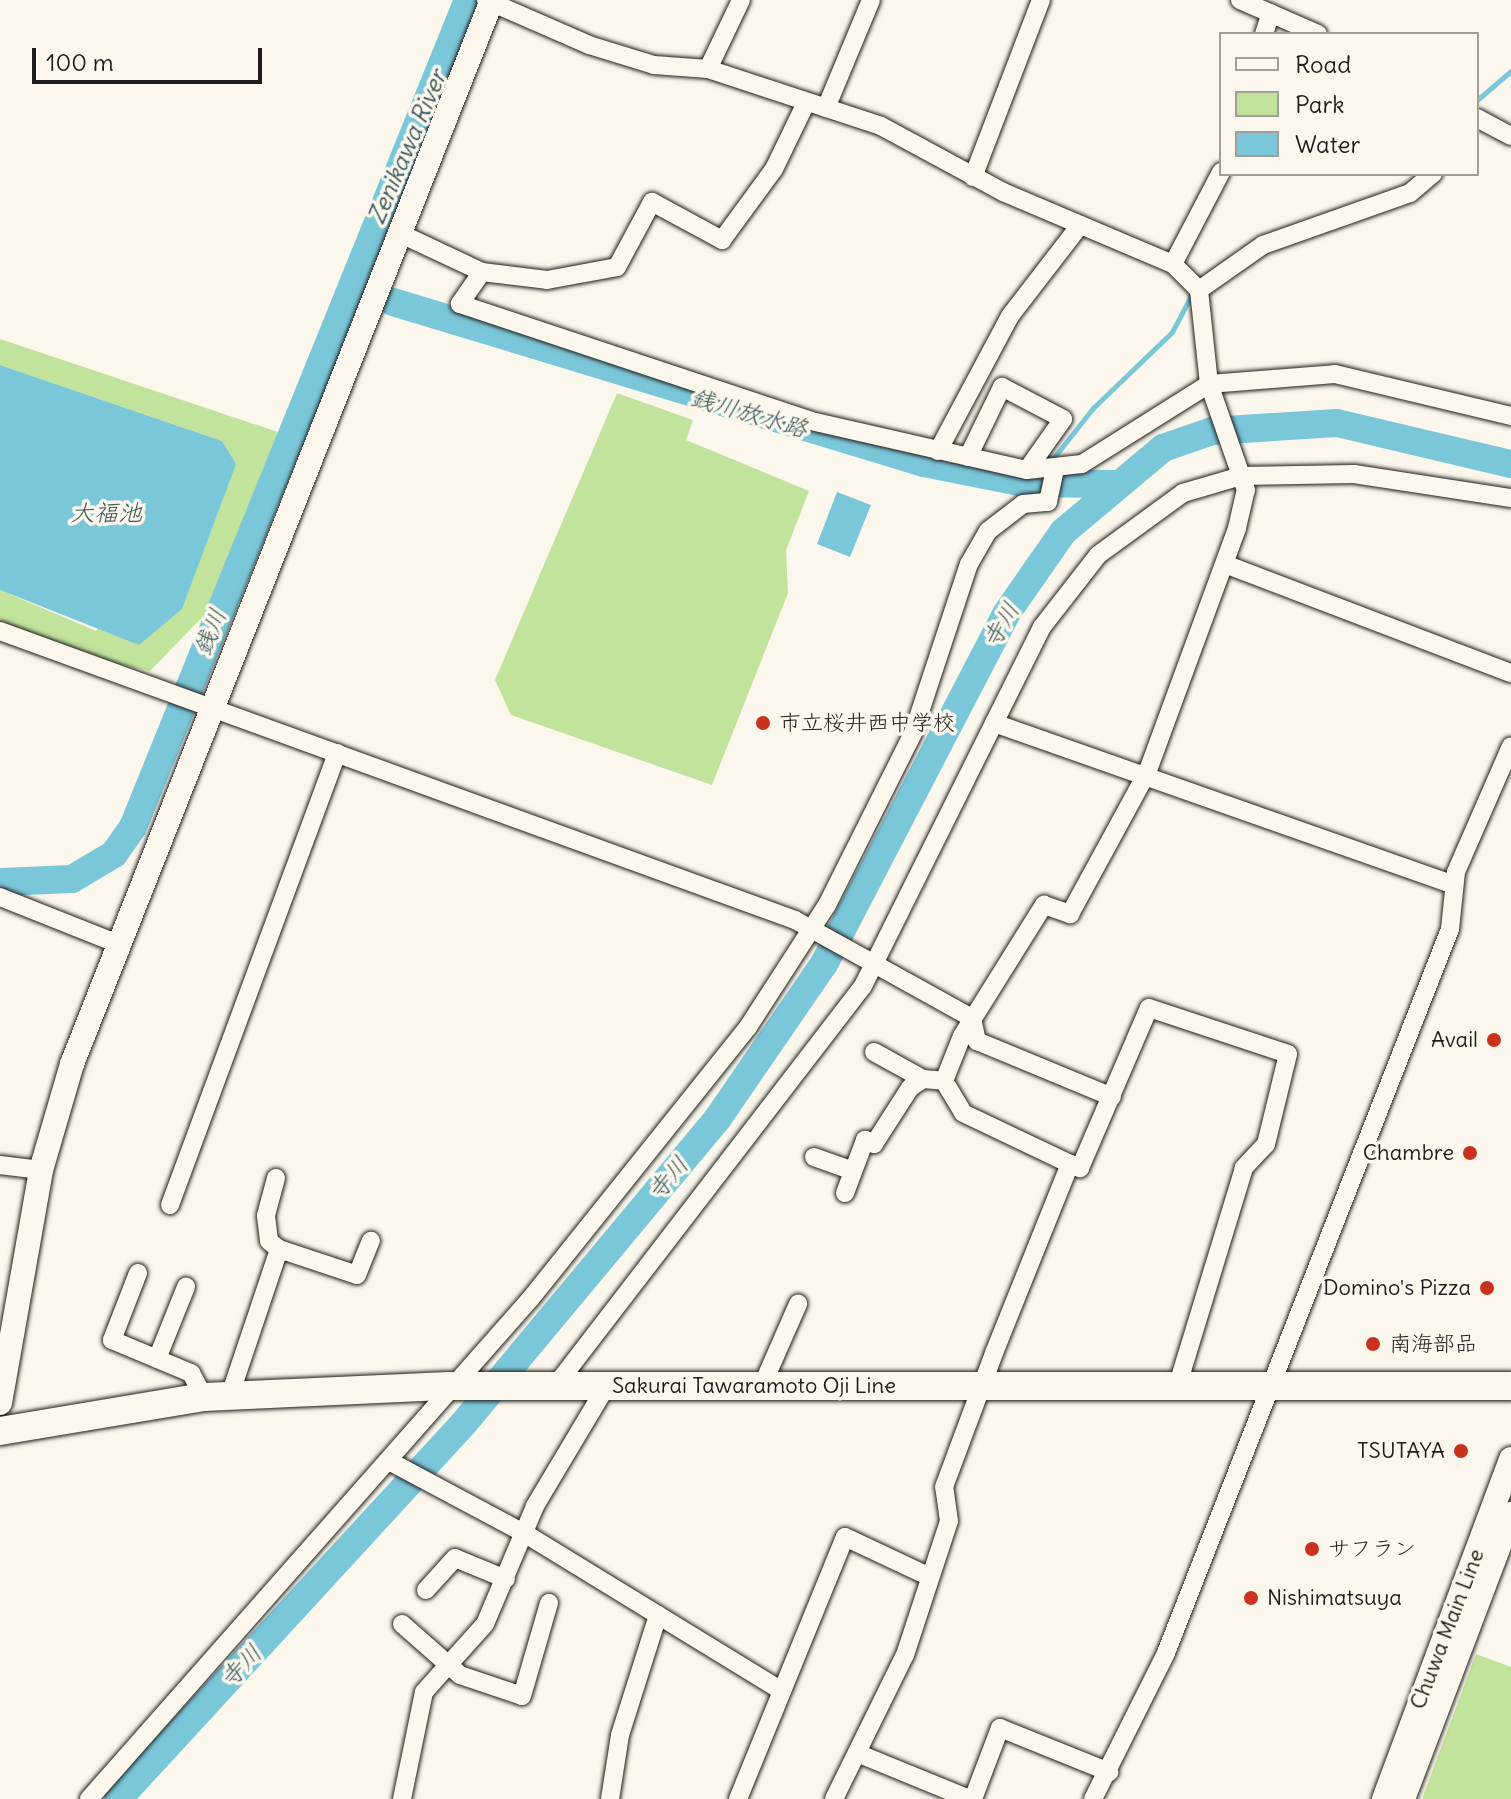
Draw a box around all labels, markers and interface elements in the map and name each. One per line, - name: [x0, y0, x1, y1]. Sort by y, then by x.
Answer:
- scale bar: [36, 32, 266, 82]
- legend: [1219, 32, 1479, 176]
- text: 100 m: [46, 47, 114, 77]
- text: Road: [1295, 49, 1351, 79]
- water label: Zenikawa River: [362, 66, 452, 228]
- text: Park: [1295, 89, 1345, 119]
- text: Water: [1295, 129, 1360, 159]
- water label: 銭川放水路: [687, 383, 811, 443]
- water label: 大福池: [70, 499, 142, 527]
- water label: 寺川: [977, 597, 1025, 653]
- water label: 銭川: [188, 604, 232, 660]
- place label: 市立桜井西中学校: [779, 710, 955, 736]
- marker: 市立桜井西中学校: [754, 714, 772, 732]
- place label: Avail: [1431, 1027, 1478, 1053]
- marker: Avail: [1485, 1031, 1503, 1049]
- place label: Chambre: [1363, 1140, 1454, 1166]
- marker: Chambre: [1461, 1144, 1479, 1162]
- water label: 寺川: [642, 1150, 694, 1206]
- place label: Domino's Pizza: [1323, 1275, 1471, 1301]
- marker: Domino's Pizza: [1478, 1279, 1496, 1297]
- place label: 南海部品: [1389, 1331, 1477, 1357]
- marker: 南海部品: [1364, 1335, 1382, 1353]
- street label: Sakurai Tawaramoto Oji Line: [612, 1373, 896, 1399]
- place label: TSUTAYA: [1357, 1438, 1445, 1464]
- marker: TSUTAYA: [1452, 1442, 1470, 1460]
- place label: サフラン: [1328, 1536, 1416, 1562]
- marker: サフラン: [1303, 1540, 1321, 1558]
- street label: Chuwa Main Line: [1404, 1545, 1490, 1713]
- place label: Nishimatsuya: [1267, 1585, 1402, 1611]
- marker: Nishimatsuya: [1242, 1589, 1260, 1607]
- water label: 寺川: [214, 1639, 268, 1693]

